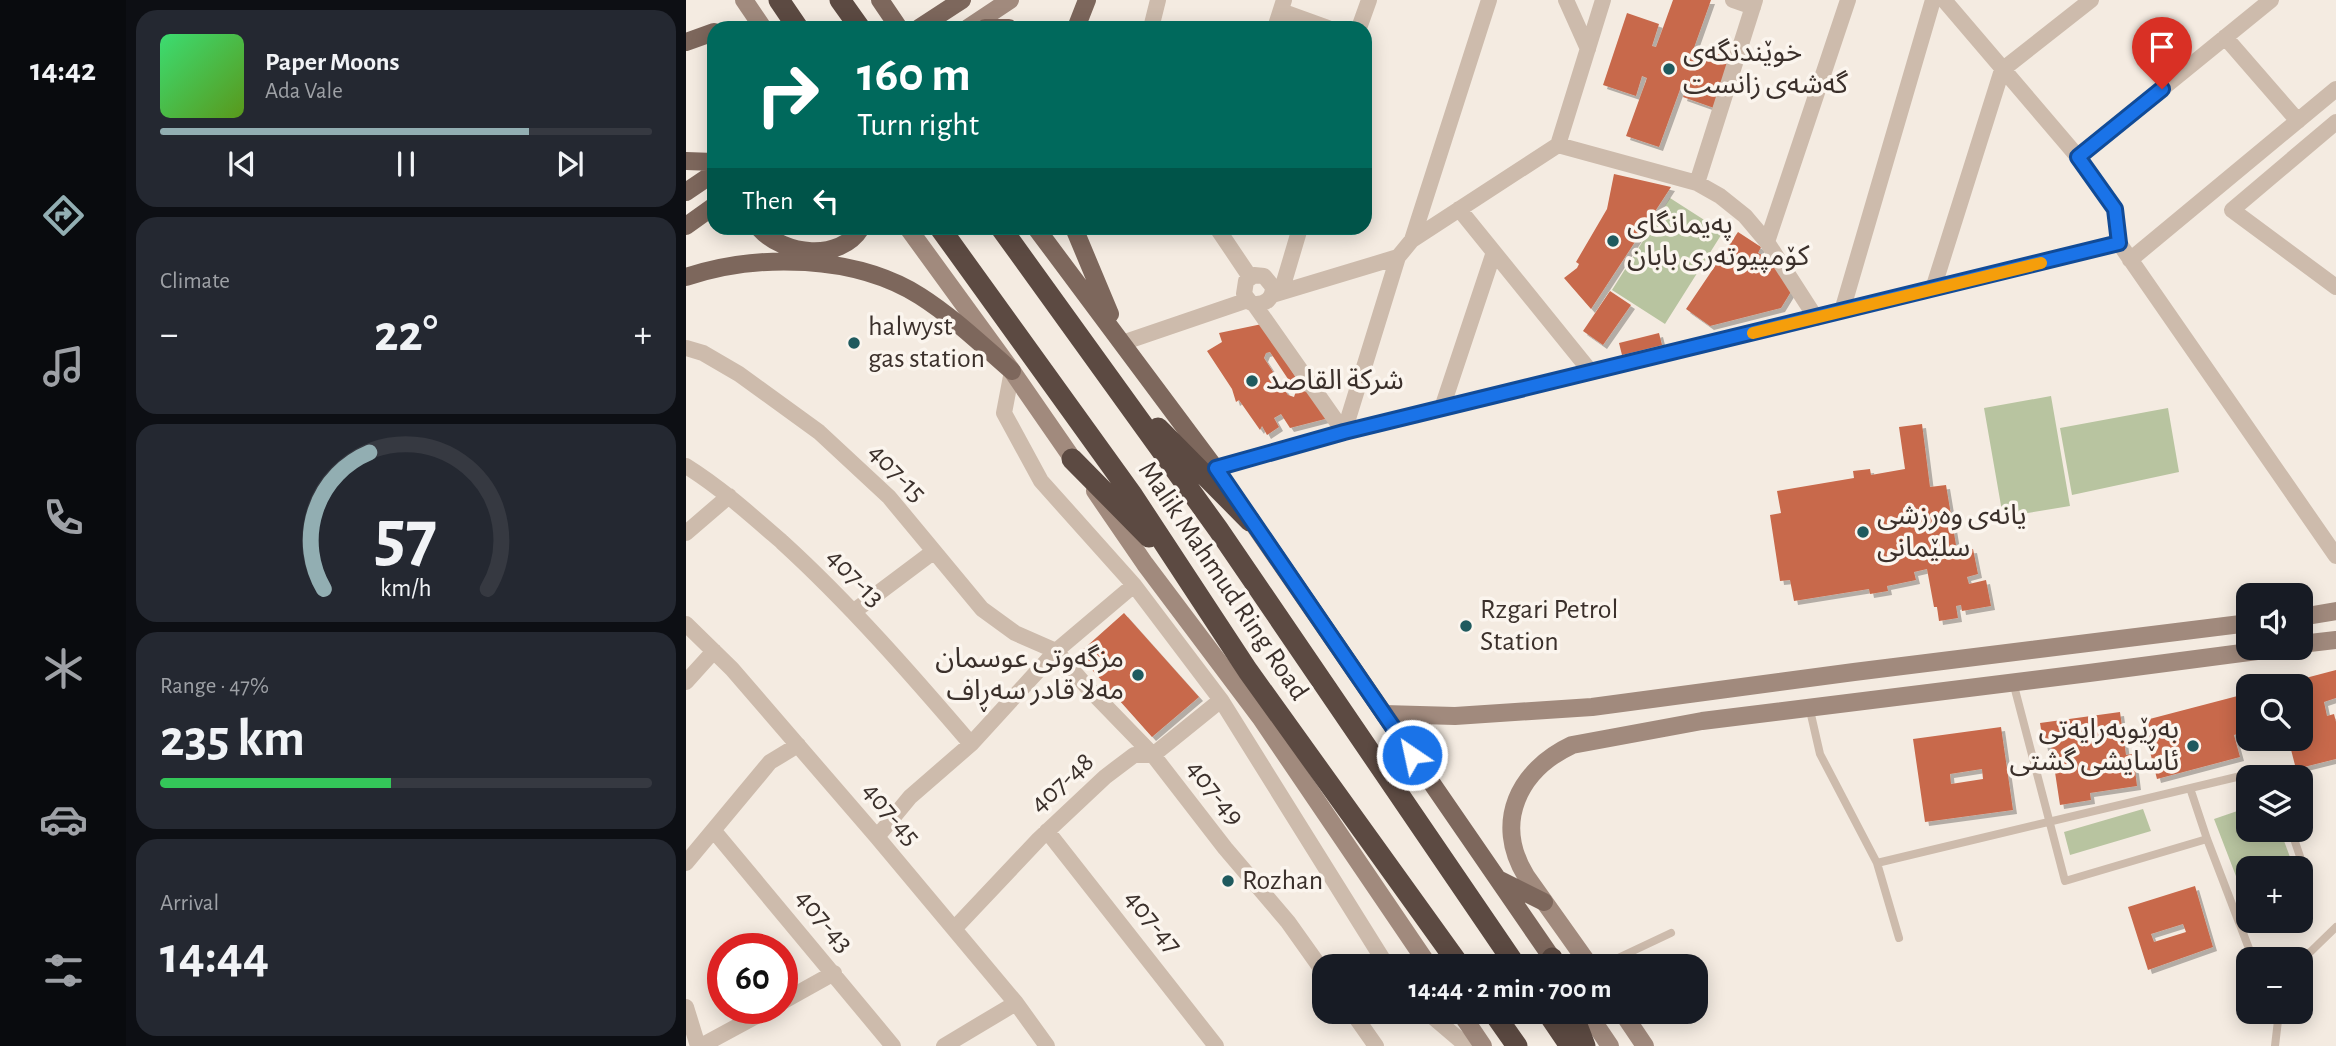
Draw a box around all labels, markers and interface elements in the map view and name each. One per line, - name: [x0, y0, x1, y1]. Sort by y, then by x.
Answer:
- pin: [2132, 17, 2192, 89]
- icon: arrive: [2143, 28, 2181, 66]
- place label: خوێندنگەی گەشەی زانست: [1683, 38, 1848, 100]
- text: Paper Moons: [265, 49, 400, 75]
- icon: right: [742, 49, 833, 140]
- text: 160 m: [857, 51, 971, 100]
- text: 14:42: [30, 54, 96, 86]
- marker: خوێندنگەی گەشەی زانست: [1661, 61, 1677, 77]
- text: Ada Vale: [265, 80, 343, 103]
- text: Turn right: [857, 109, 979, 141]
- icon: previous: [223, 145, 261, 183]
- icon: pause: [387, 145, 425, 183]
- icon: next: [551, 145, 589, 183]
- icon: left: [807, 182, 845, 220]
- text: Then: [742, 188, 793, 214]
- icon: directions: [39, 191, 88, 240]
- place label: پەیمانگای کۆمپیوتەری بابان: [1627, 210, 1810, 273]
- marker: پەیمانگای کۆمپیوتەری بابان: [1605, 233, 1621, 249]
- text: Climate: [160, 270, 230, 293]
- text: 22°: [374, 308, 438, 360]
- place label: halwyst gas station: [868, 313, 985, 373]
- text: −: [160, 316, 178, 354]
- text: +: [634, 316, 652, 354]
- marker: halwyst gas station: [846, 335, 862, 351]
- icon: music: [39, 342, 88, 391]
- place label: شركة القاصد: [1266, 367, 1404, 396]
- marker: شركة القاصد: [1244, 373, 1260, 389]
- street label: 407-15: [863, 438, 931, 508]
- street label: Malik Mahmud Ring Road: [1133, 457, 1313, 705]
- icon: phone: [39, 493, 88, 542]
- text: 57: [375, 501, 437, 574]
- place label: یانەی وەرزشی سلێمانی: [1877, 502, 2027, 563]
- marker: یانەی وەرزشی سلێمانی: [1855, 524, 1871, 540]
- street label: 407-13: [821, 543, 889, 613]
- text: km/h: [380, 576, 432, 601]
- map controls: [2236, 583, 2313, 1024]
- button: sound: [2236, 583, 2313, 660]
- place label: Rzgari Petrol Station: [1480, 596, 1618, 656]
- marker: Rzgari Petrol Station: [1458, 618, 1474, 634]
- icon: climate: [39, 644, 88, 693]
- place label: مزگەوتی عوسمان مەلا قادر سەڕاف: [935, 644, 1124, 713]
- marker: مزگەوتی عوسمان مەلا قادر سەڕاف: [1130, 667, 1146, 683]
- button: search: [2236, 674, 2313, 751]
- text: Range · 47%: [160, 675, 269, 698]
- text: 235 km: [160, 713, 305, 765]
- place label: بەڕێوبەرایەتی ئاسایشی گشتی: [2009, 716, 2179, 777]
- position arrow: [1375, 718, 1449, 792]
- marker: بەڕێوبەرایەتی ئاسایشی گشتی: [2185, 738, 2201, 754]
- street label: 407-48: [1025, 747, 1099, 819]
- street label: 407-49: [1181, 755, 1249, 831]
- button: layers: [2236, 765, 2313, 842]
- street label: 407-45: [857, 777, 925, 851]
- icon: car: [39, 795, 88, 844]
- button: +: [2236, 856, 2313, 933]
- place label: Rozhan: [1242, 867, 1323, 895]
- marker: Rozhan: [1220, 873, 1236, 889]
- street label: 407-43: [790, 884, 858, 958]
- street label: 407-47: [1119, 885, 1187, 959]
- text: Arrival: [160, 892, 219, 915]
- text: 14:44: [160, 930, 269, 982]
- speed limit sign: 60: [707, 933, 798, 1024]
- icon: filters: [39, 946, 88, 995]
- button: −: [2236, 947, 2313, 1024]
- text: 14:44 · 2 min · 700 m: [1408, 976, 1612, 1002]

